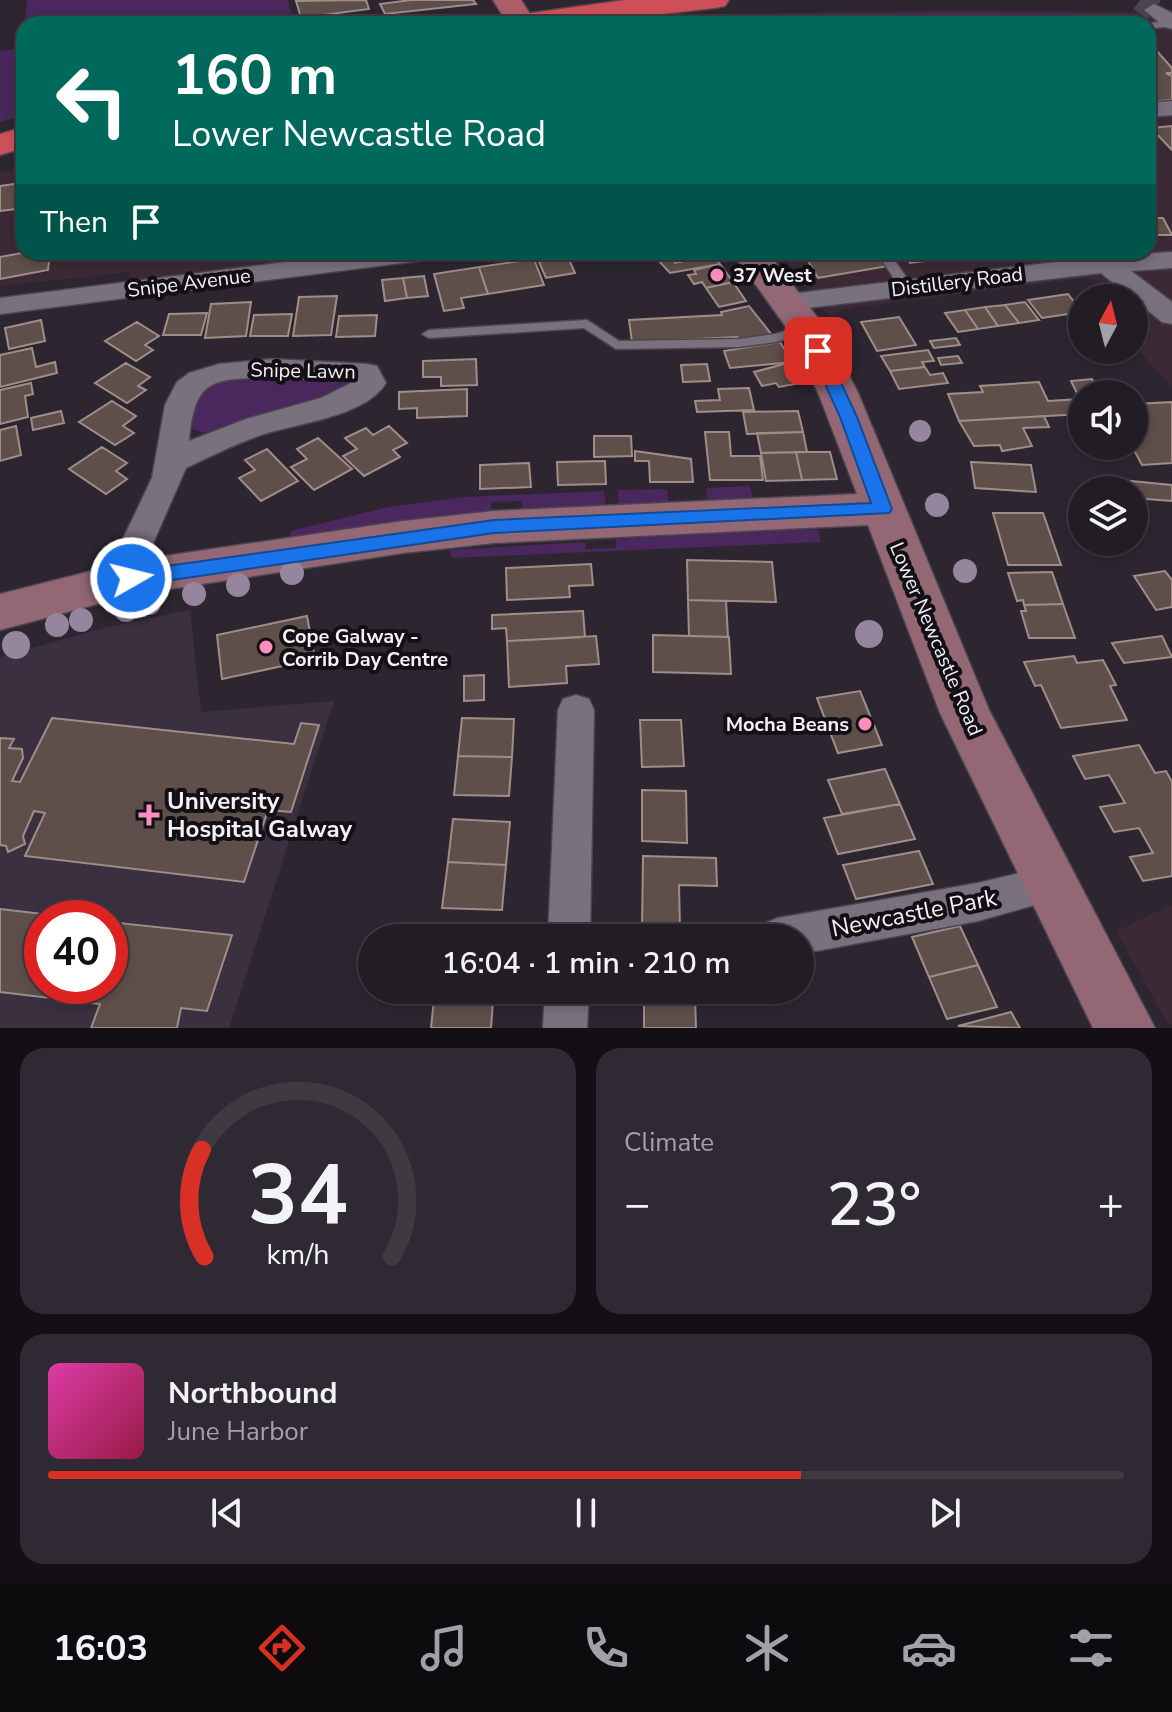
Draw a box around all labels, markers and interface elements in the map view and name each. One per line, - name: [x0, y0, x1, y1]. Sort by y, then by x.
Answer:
- text: 160 m: [172, 37, 337, 114]
- icon: left: [40, 48, 144, 152]
- text: Lower Newcastle Road: [172, 110, 546, 159]
- icon: arrive: [124, 200, 168, 244]
- text: Then: [40, 202, 108, 243]
- street label: Distillery Road: [889, 261, 1025, 303]
- street label: Snipe Avenue: [126, 262, 252, 304]
- place label: 37 West: [733, 262, 812, 289]
- marker: 37 West: [708, 266, 726, 284]
- north arrow: [1068, 284, 1148, 364]
- map controls: [1068, 284, 1148, 556]
- pin: [784, 317, 852, 385]
- icon: arrive: [796, 329, 840, 373]
- street label: Snipe Lawn: [250, 357, 356, 385]
- button: sound: [1068, 380, 1148, 460]
- button: layers: [1068, 476, 1148, 556]
- position arrow: [89, 536, 173, 620]
- street label: Lower Newcastle Road: [883, 538, 989, 740]
- place label: Cope Galway - Corrib Day Centre: [282, 623, 448, 673]
- marker: Cope Galway - Corrib Day Centre: [257, 638, 275, 656]
- place label: Mocha Beans: [726, 711, 849, 738]
- marker: Mocha Beans: [856, 715, 874, 733]
- place label: University Hospital Galway: [167, 785, 352, 845]
- marker: University Hospital Galway: [138, 804, 160, 826]
- street label: Newcastle Park: [829, 881, 1000, 945]
- speed limit sign: 40: [24, 900, 128, 1004]
- text: 16:04 · 1 min · 210 m: [441, 943, 731, 984]
- text: Climate: [624, 1125, 714, 1160]
- text: 34: [248, 1139, 348, 1252]
- text: 23°: [827, 1164, 921, 1246]
- text: −: [624, 1175, 650, 1235]
- text: +: [1098, 1175, 1124, 1235]
- text: km/h: [267, 1235, 329, 1274]
- text: Northbound: [168, 1373, 338, 1414]
- text: June Harbor: [168, 1414, 308, 1449]
- icon: previous: [205, 1491, 249, 1535]
- icon: pause: [564, 1491, 608, 1535]
- icon: next: [923, 1491, 967, 1535]
- icon: directions: [254, 1620, 310, 1676]
- icon: music: [416, 1620, 472, 1676]
- icon: phone: [578, 1620, 634, 1676]
- icon: climate: [739, 1620, 795, 1676]
- icon: car: [901, 1620, 957, 1676]
- icon: filters: [1063, 1620, 1119, 1676]
- text: 16:03: [53, 1624, 148, 1673]

